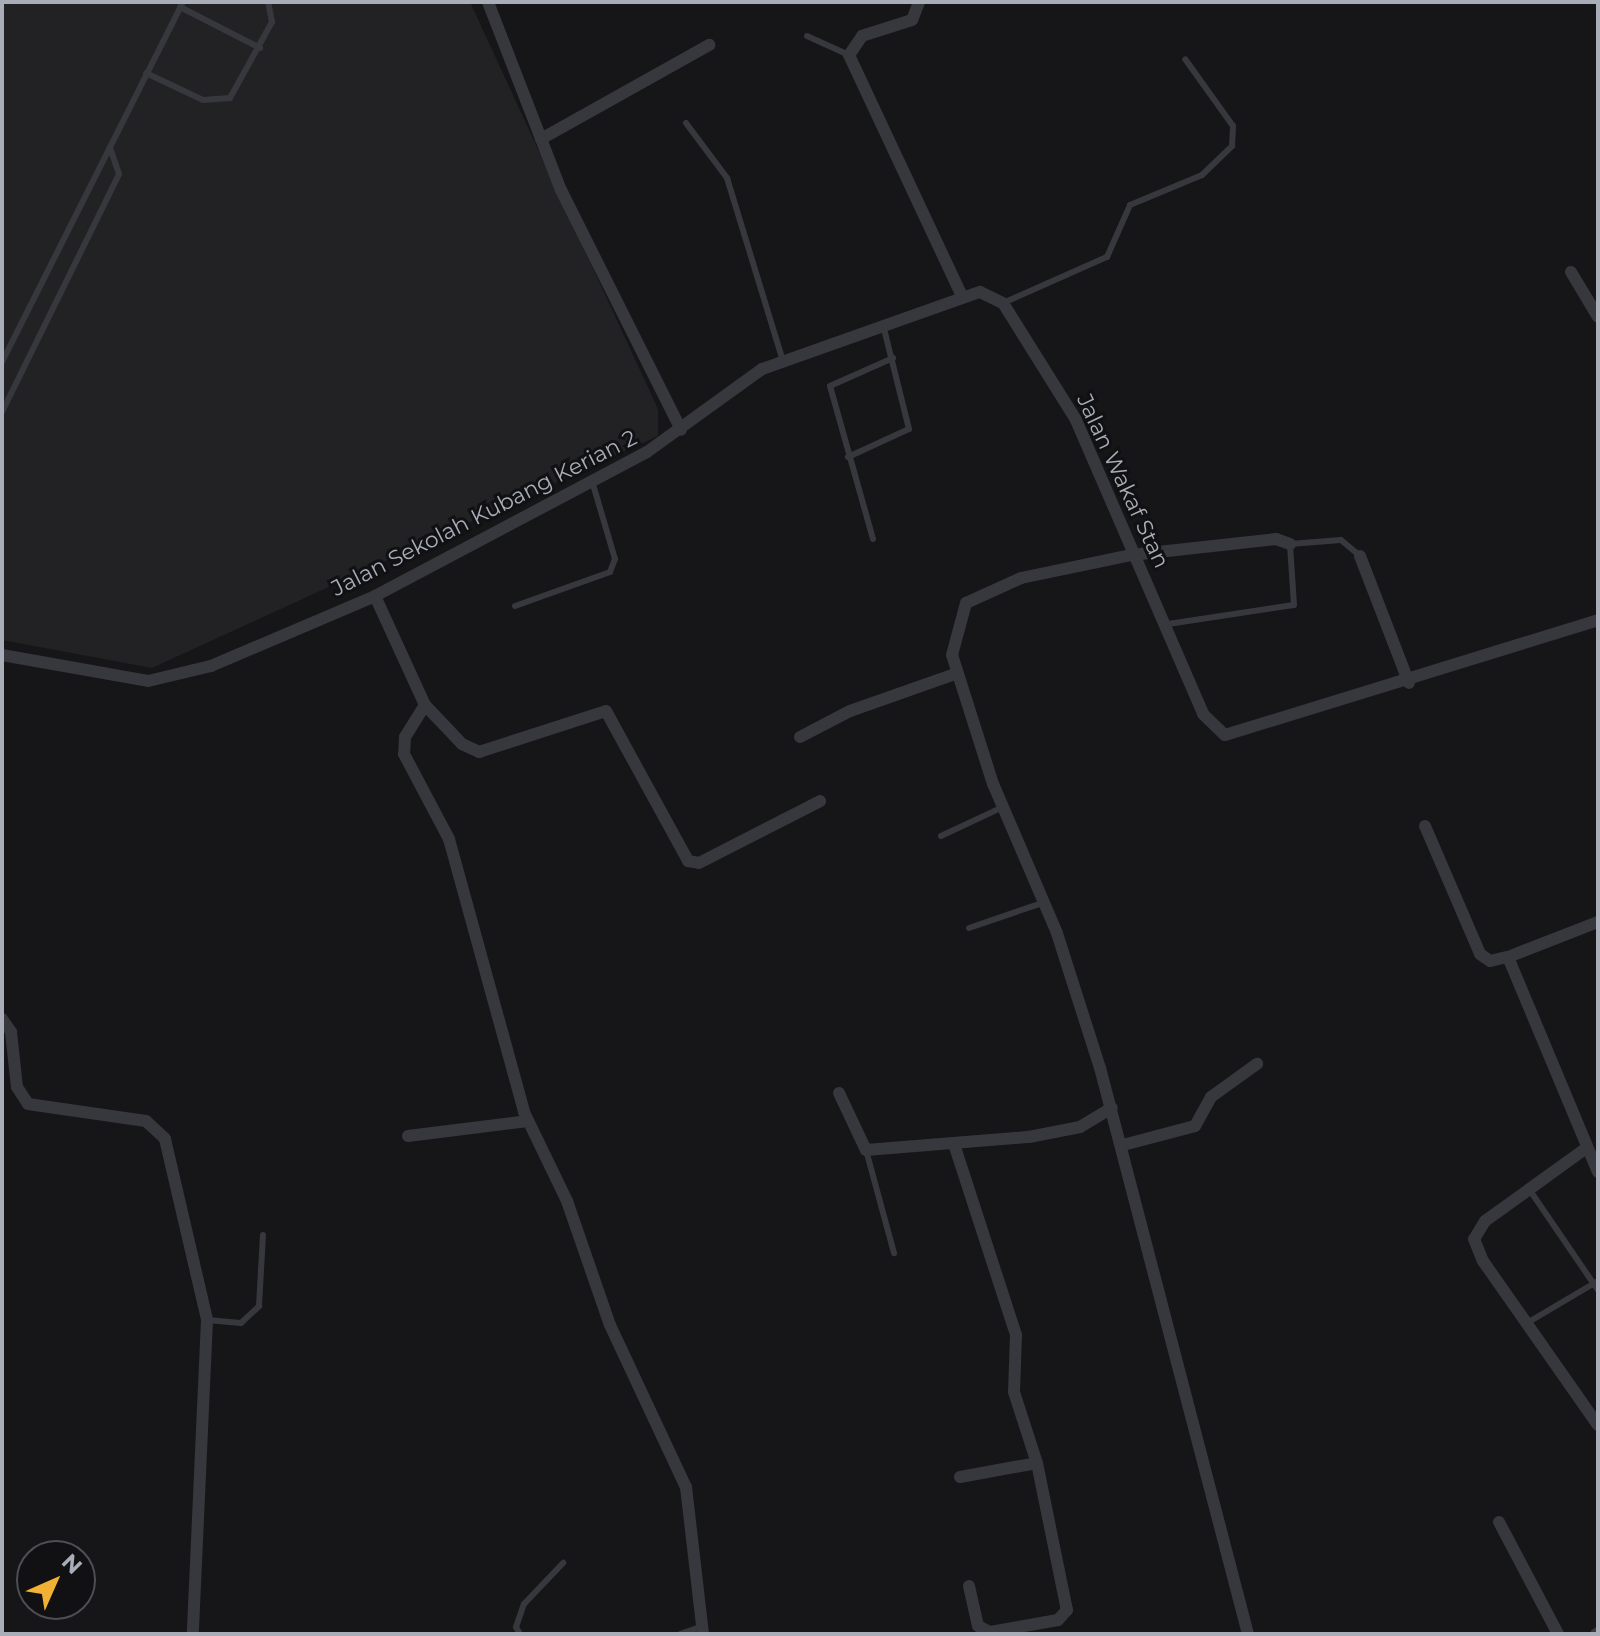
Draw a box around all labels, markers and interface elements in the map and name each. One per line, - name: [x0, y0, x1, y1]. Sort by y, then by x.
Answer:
- street label: Jalan Wakaf Stan: [1071, 390, 1175, 572]
- street label: Jalan Sekolah Kubang Kerian 2: [327, 424, 641, 602]
- north arrow: [16, 1540, 96, 1620]
- text: N: [56, 1548, 88, 1580]

